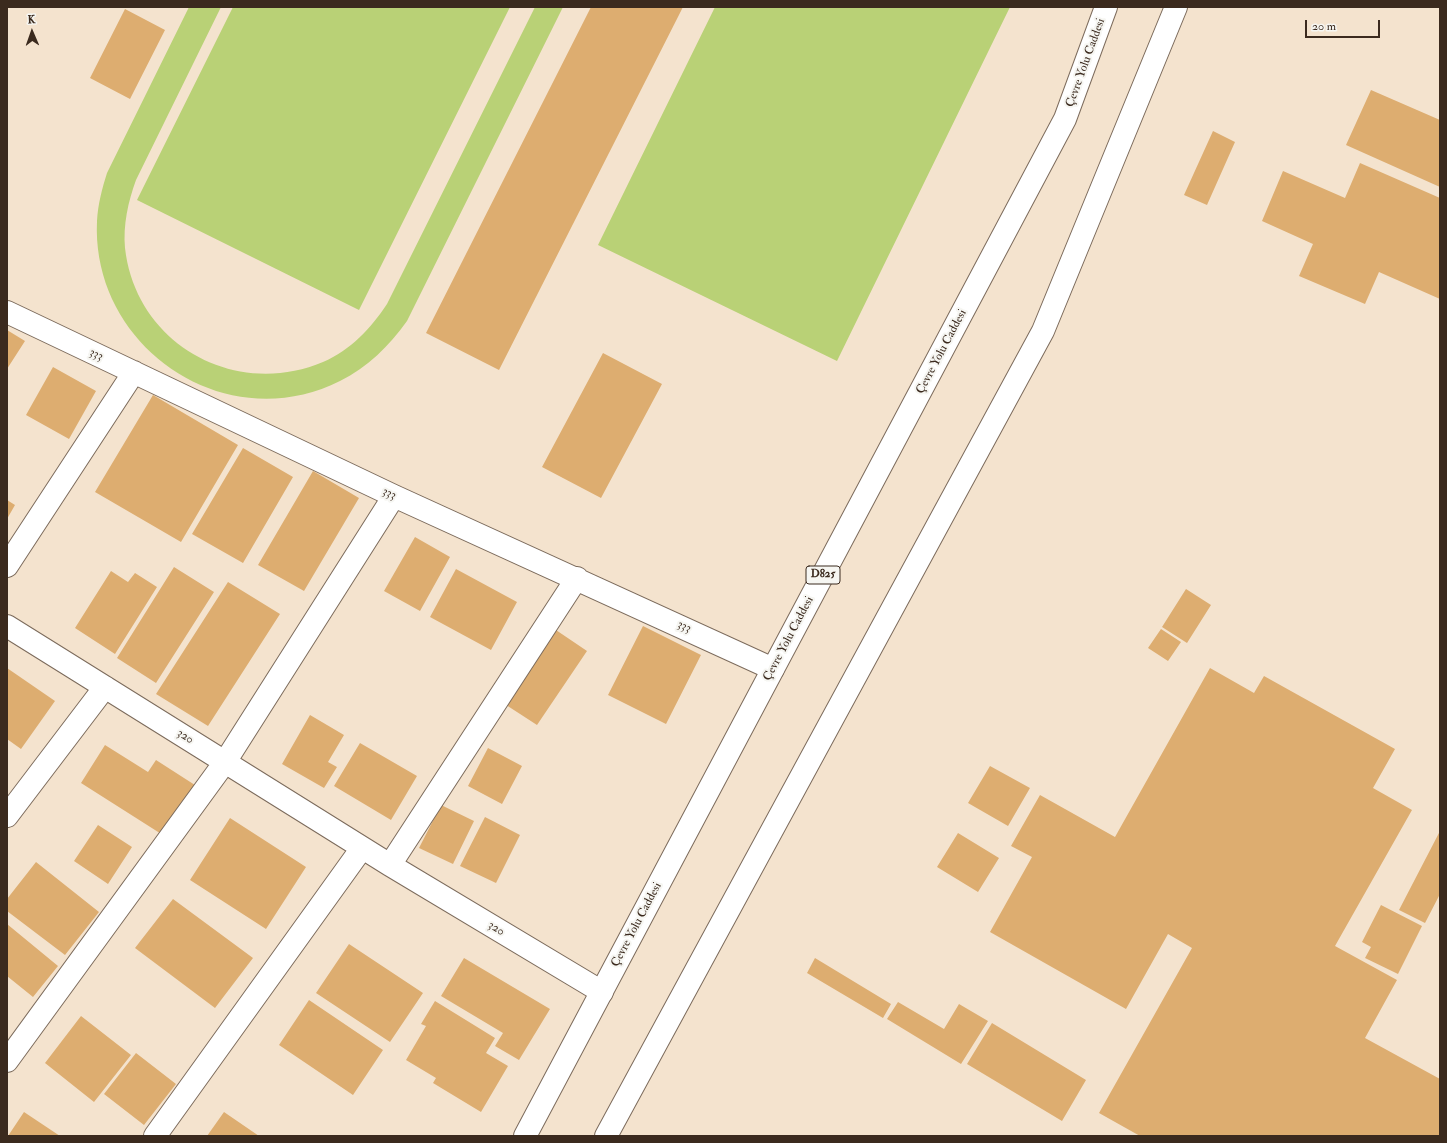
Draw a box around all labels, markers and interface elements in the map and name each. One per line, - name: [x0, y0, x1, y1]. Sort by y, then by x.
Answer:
- north arrow: [12, 12, 52, 52]
- scale bar: [1307, 12, 1382, 38]
- text: K: [27, 13, 36, 26]
- street label: Çevre Yolu Caddesi: [1063, 17, 1109, 109]
- text: 20 m: [1312, 19, 1336, 34]
- street label: Çevre Yolu Caddesi: [914, 307, 970, 397]
- street label: 333: [87, 346, 105, 364]
- street label: 333: [380, 485, 398, 503]
- road number: D825: [806, 566, 840, 584]
- street label: Çevre Yolu Caddesi: [761, 594, 817, 684]
- street label: 333: [675, 618, 693, 636]
- street label: 320: [174, 726, 196, 748]
- street label: Çevre Yolu Caddesi: [609, 880, 665, 970]
- street label: 320: [485, 918, 507, 940]

